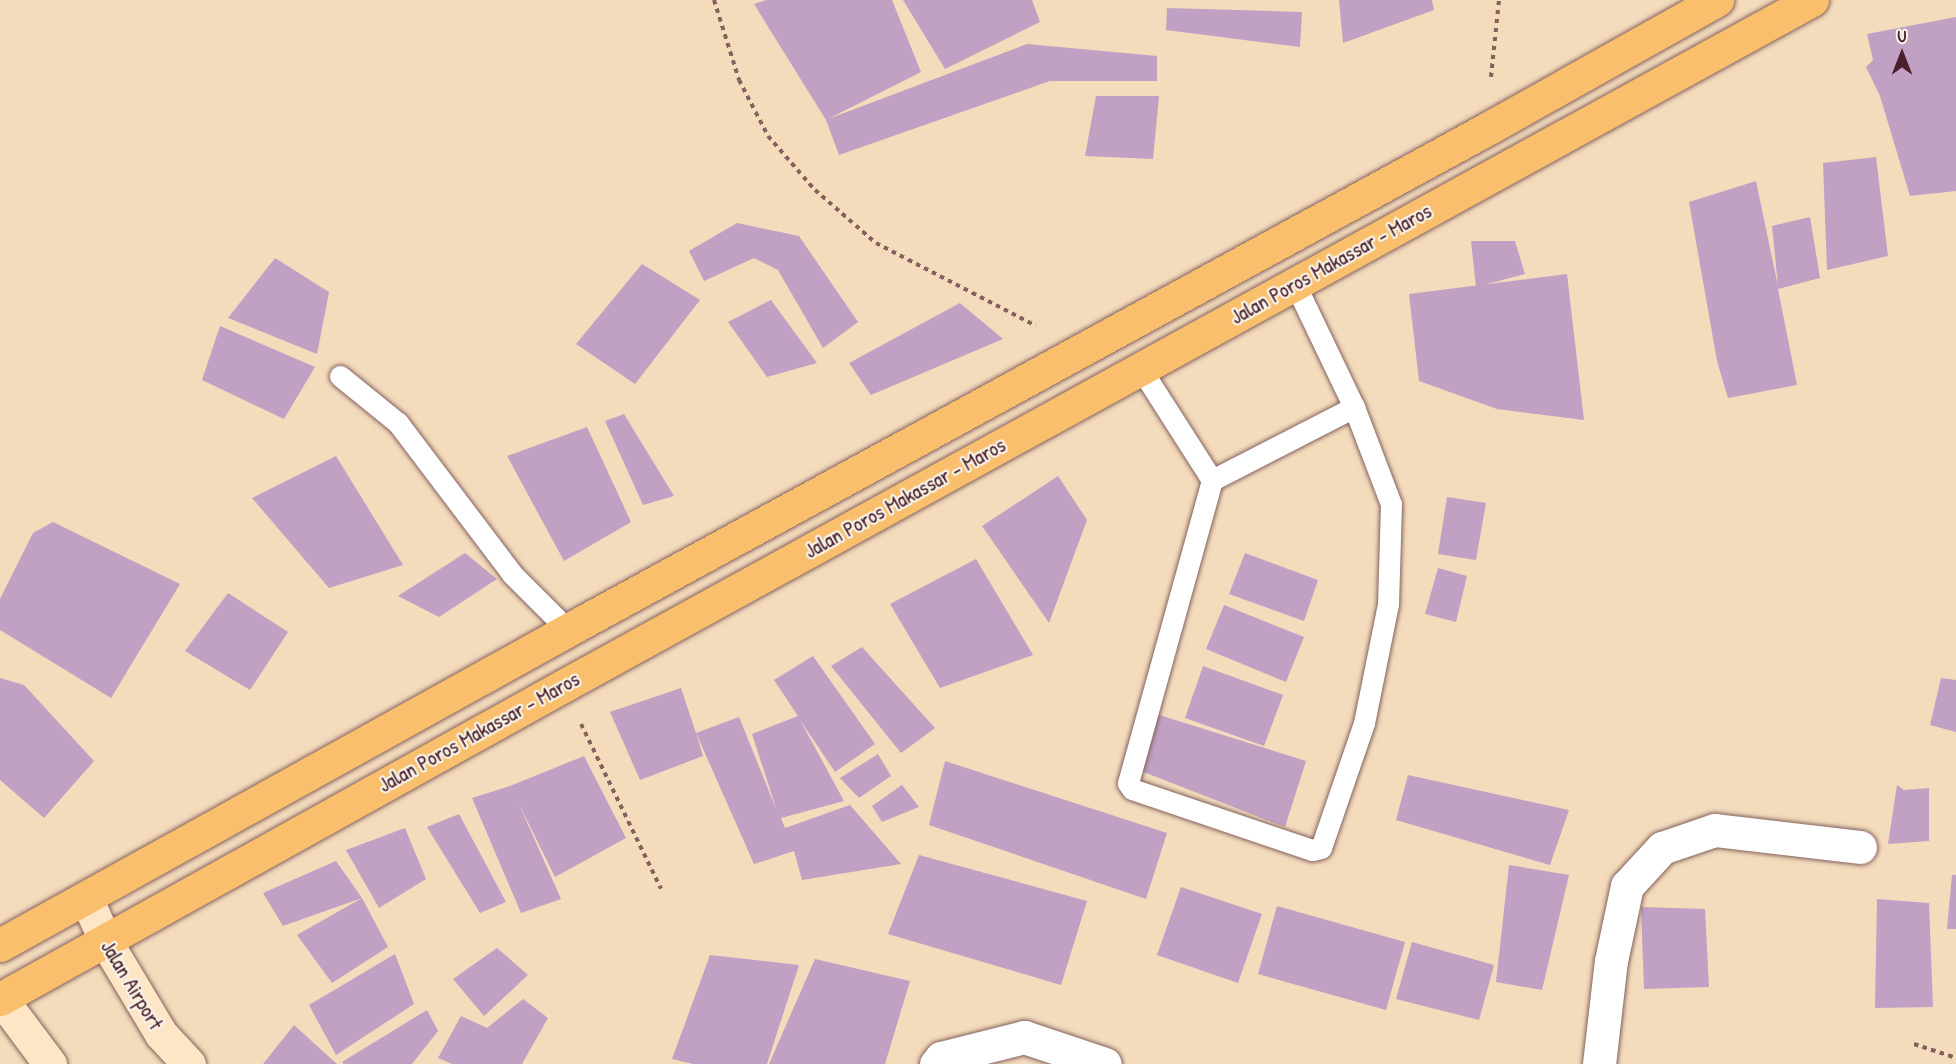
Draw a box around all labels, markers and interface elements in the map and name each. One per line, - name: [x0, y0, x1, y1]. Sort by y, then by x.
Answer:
- north arrow: [1872, 24, 1932, 84]
- text: U: [1898, 25, 1906, 47]
- street label: Jalan Poros Makassar - Maros: [1226, 198, 1436, 330]
- street label: Jalan Poros Makassar - Maros: [800, 432, 1010, 564]
- street label: Jalan Poros Makassar - Maros: [374, 666, 584, 798]
- street label: Jalan Airport: [95, 936, 169, 1034]

